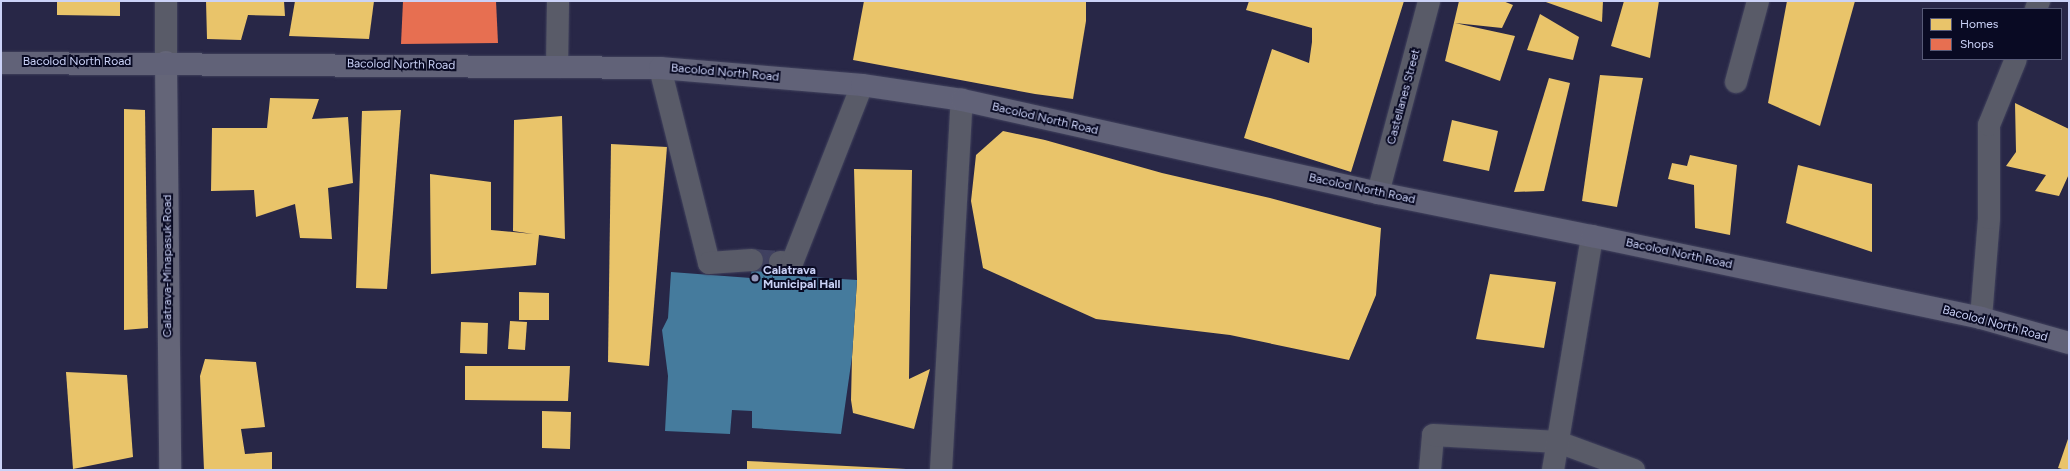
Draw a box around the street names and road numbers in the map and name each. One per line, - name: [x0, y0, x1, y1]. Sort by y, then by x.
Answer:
- street label: Castellanes Street: [1384, 48, 1424, 146]
- street label: Bacolod North Road: [23, 55, 131, 69]
- street label: Bacolod North Road: [347, 57, 455, 73]
- street label: Bacolod North Road: [670, 61, 780, 85]
- street label: Bacolod North Road: [990, 100, 1100, 138]
- street label: Bacolod North Road: [1307, 171, 1417, 207]
- street label: Calatrava-Minapasuk Road: [161, 194, 175, 338]
- street label: Bacolod North Road: [1624, 236, 1734, 272]
- street label: Bacolod North Road: [1941, 303, 2049, 345]

